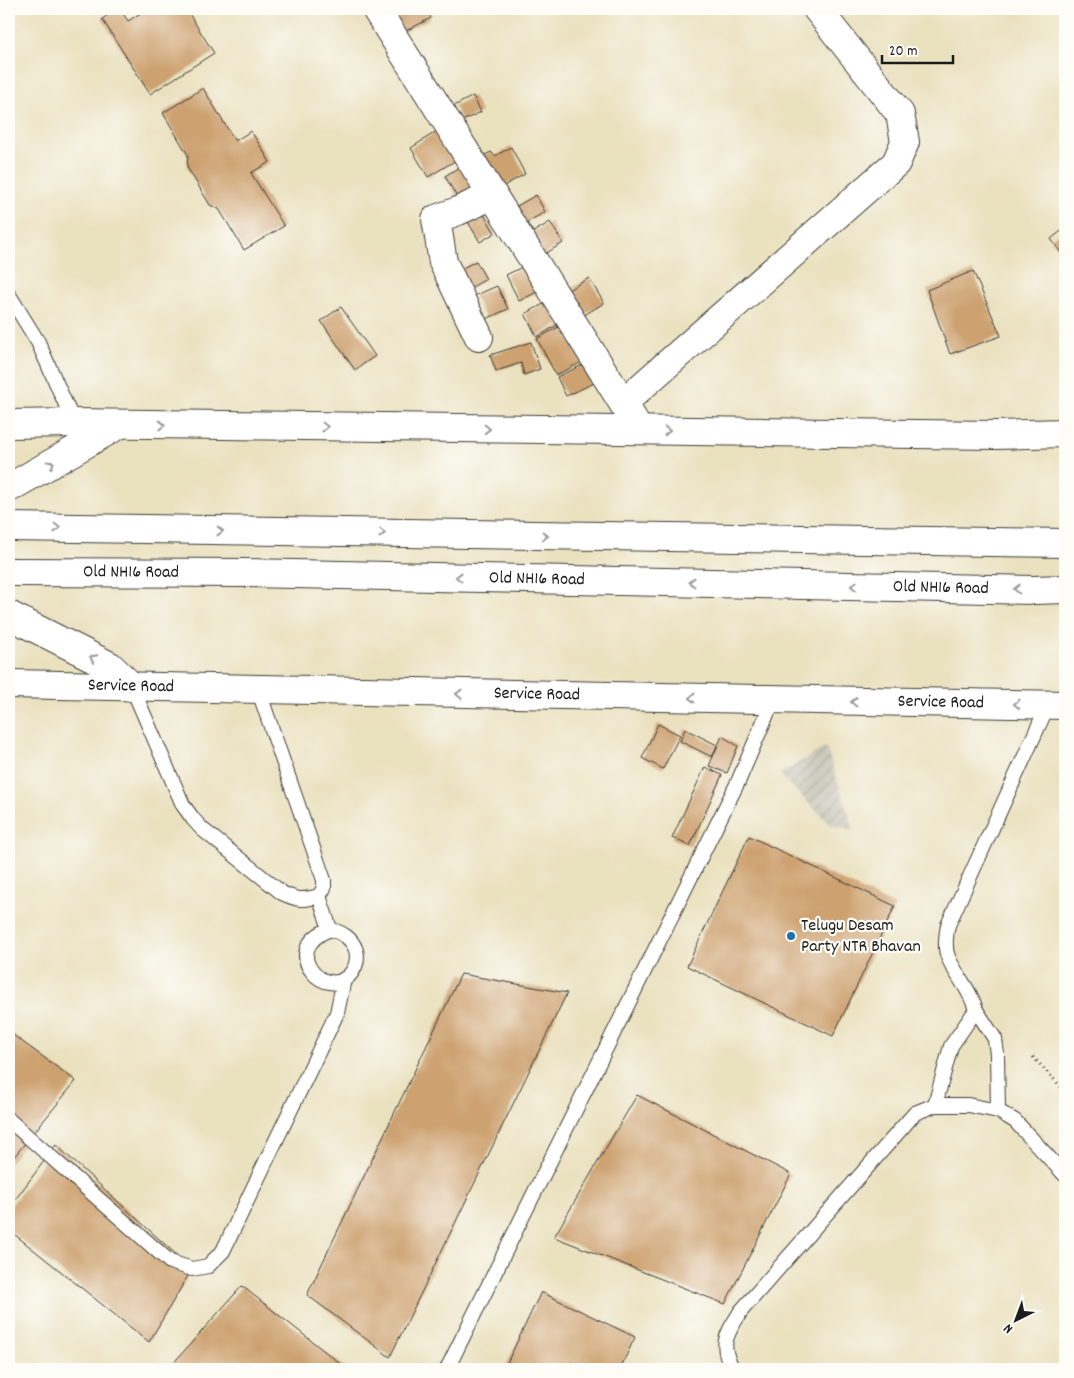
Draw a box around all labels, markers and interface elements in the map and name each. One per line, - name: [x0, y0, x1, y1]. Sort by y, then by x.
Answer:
- scale bar: [882, 32, 953, 64]
- text: 20 m: [889, 41, 917, 63]
- one-way arrow: [159, 420, 167, 430]
- one-way arrow: [322, 422, 329, 432]
- one-way arrow: [484, 424, 492, 434]
- one-way arrow: [664, 426, 672, 436]
- one-way arrow: [46, 460, 55, 470]
- one-way arrow: [54, 523, 62, 533]
- one-way arrow: [216, 526, 224, 536]
- one-way arrow: [379, 528, 387, 538]
- one-way arrow: [542, 531, 549, 541]
- street label: Old NH16 Road: [83, 560, 179, 585]
- street label: Old NH16 Road: [489, 566, 585, 593]
- one-way arrow: [455, 572, 462, 582]
- street label: Old NH16 Road: [893, 574, 989, 602]
- one-way arrow: [687, 577, 695, 588]
- one-way arrow: [850, 581, 858, 591]
- one-way arrow: [1012, 584, 1020, 595]
- one-way arrow: [89, 653, 98, 664]
- street label: Service Road: [88, 673, 174, 700]
- street label: Service Road: [493, 681, 580, 708]
- one-way arrow: [455, 688, 463, 699]
- street label: Service Road: [897, 689, 984, 716]
- one-way arrow: [687, 693, 695, 704]
- one-way arrow: [850, 697, 858, 707]
- one-way arrow: [1012, 699, 1020, 709]
- place label: Telugu Desam Party NTR Bhavan: [801, 914, 921, 960]
- marker: Telugu Desam Party NTR Bhavan: [785, 930, 797, 942]
- north arrow: [992, 1296, 1042, 1346]
- text: N: [999, 1318, 1018, 1338]

